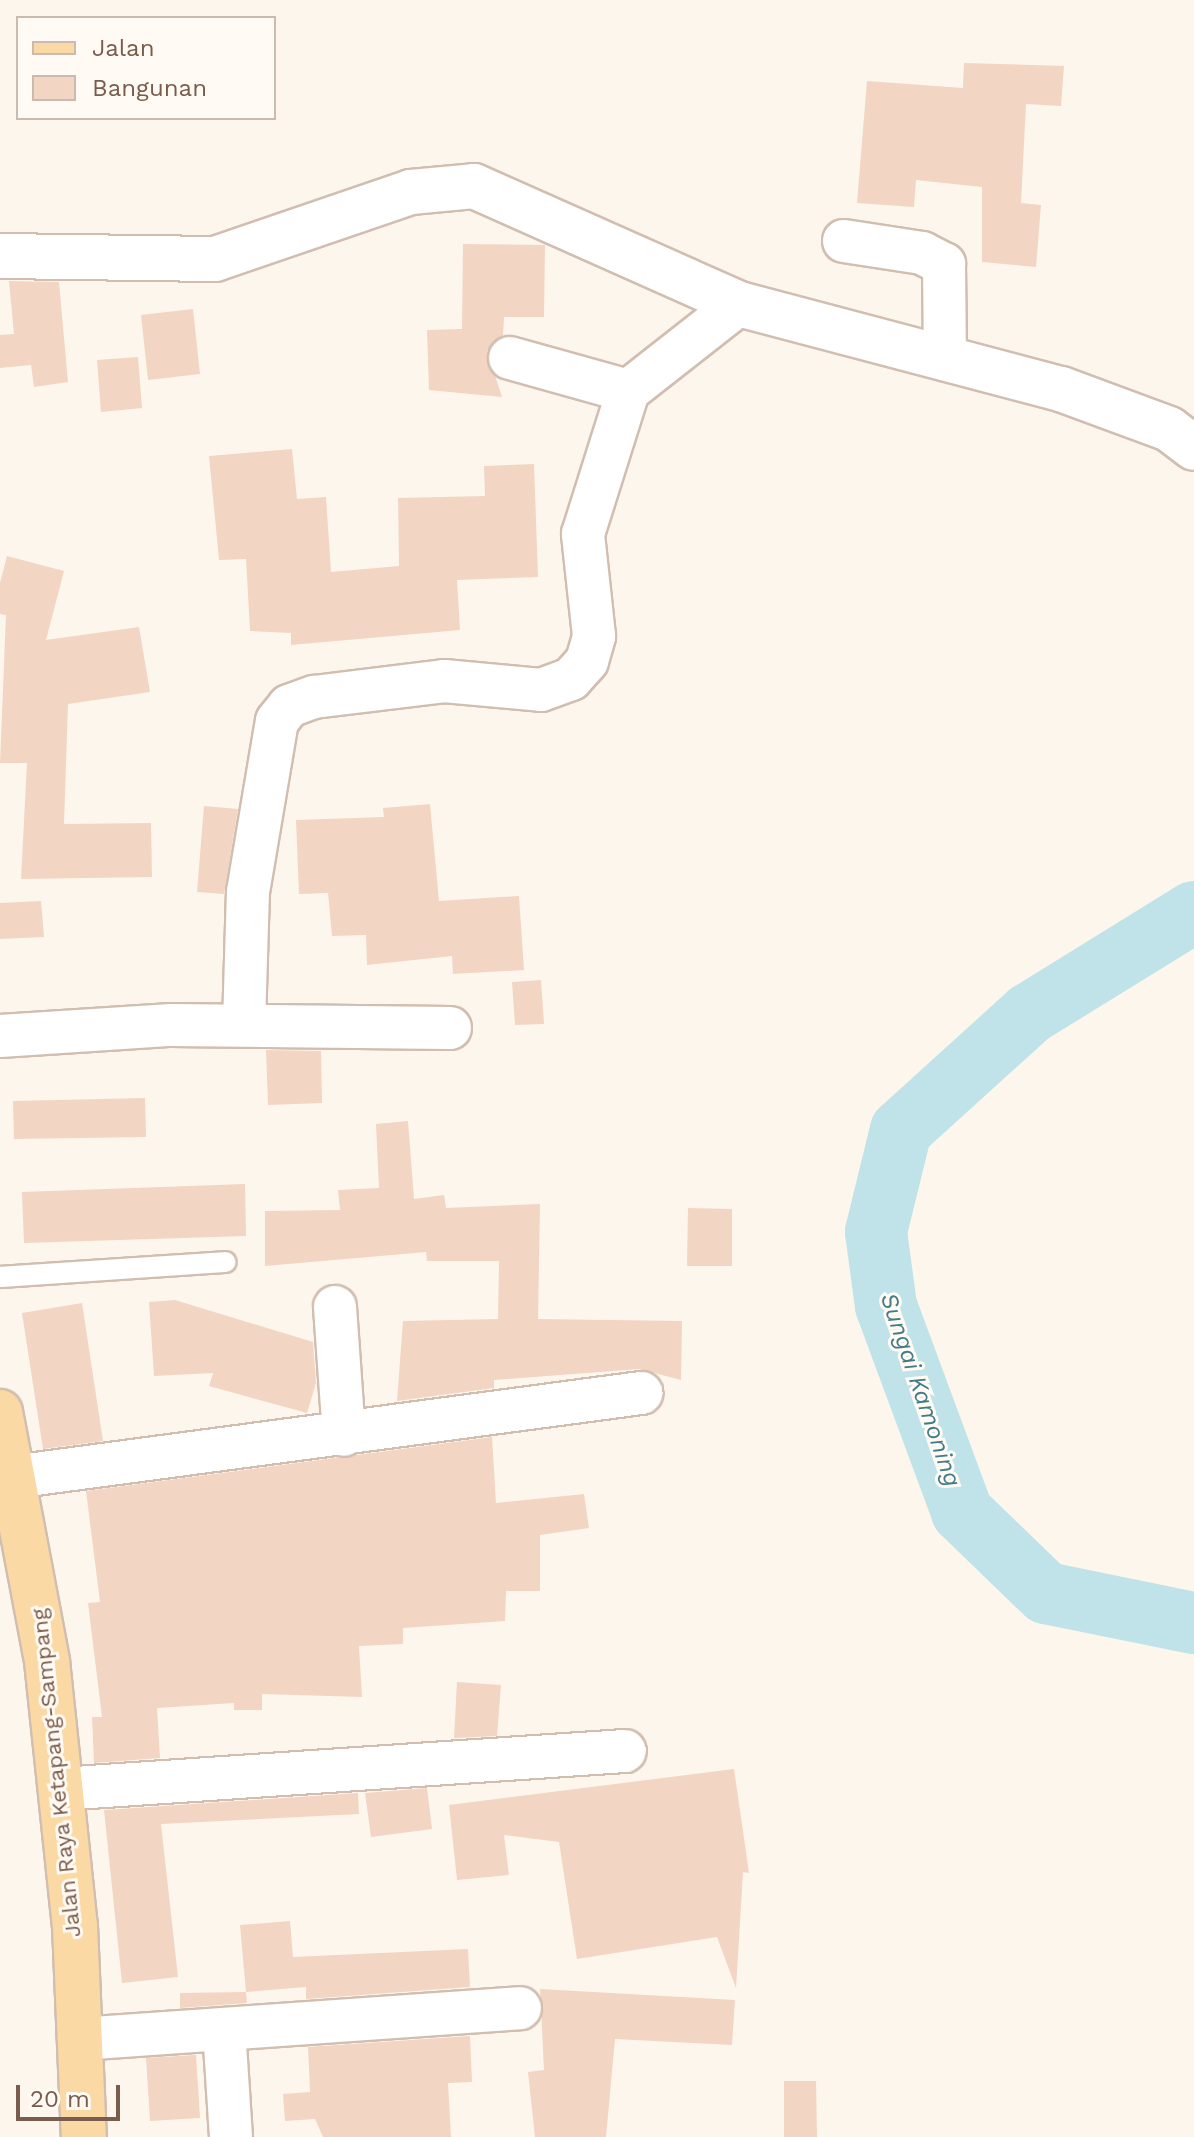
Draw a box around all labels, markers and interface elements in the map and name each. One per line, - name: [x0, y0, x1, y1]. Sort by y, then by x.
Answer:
- legend: [16, 16, 276, 120]
- text: Jalan: [92, 34, 155, 62]
- text: Bangunan: [92, 74, 207, 102]
- water label: Sungai Kamoning: [873, 1289, 967, 1491]
- street label: Jalan Raya Ketapang-Sampang: [26, 1607, 86, 1939]
- scale bar: [20, 2069, 124, 2119]
- text: 20 m: [30, 2085, 90, 2113]

